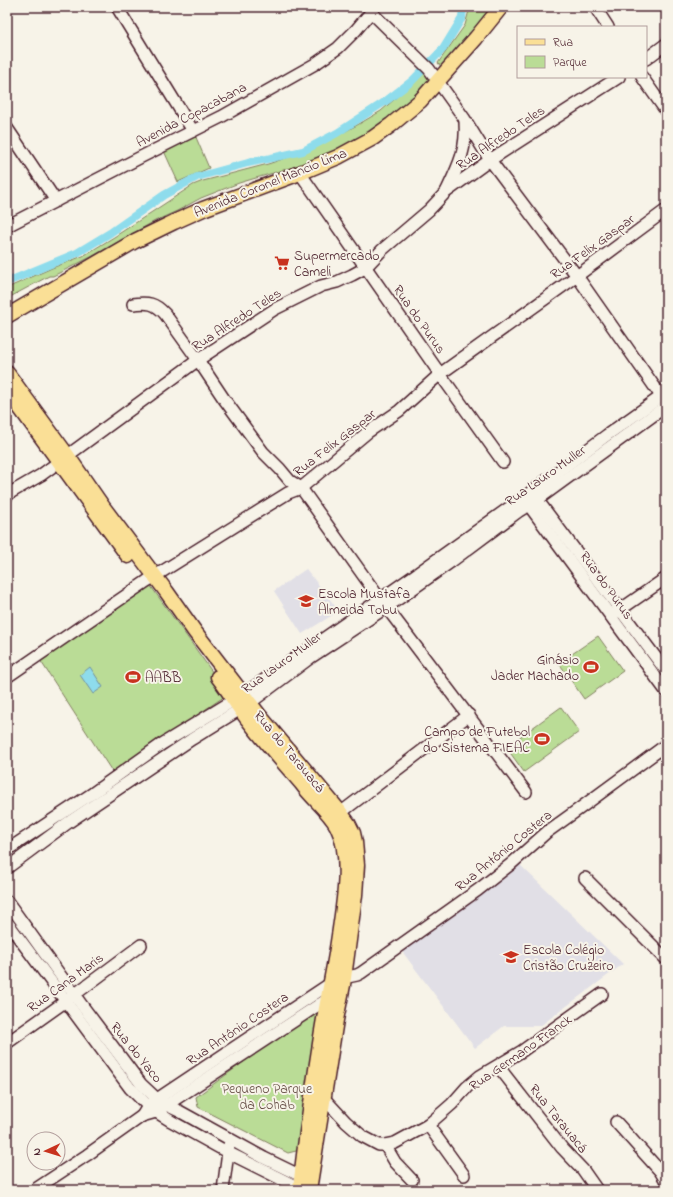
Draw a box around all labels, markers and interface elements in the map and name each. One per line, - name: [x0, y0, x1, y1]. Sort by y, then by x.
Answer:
- legend: [517, 26, 647, 78]
- text: Rua: [553, 34, 573, 52]
- text: Parque: [553, 54, 587, 72]
- street label: Avenida Copacabana: [133, 77, 251, 153]
- street label: Rua Alfredo Teles: [452, 101, 549, 176]
- street label: Avenida Coronel Mancio Lima: [191, 143, 350, 224]
- street label: Rua Felix Gaspar: [546, 209, 640, 285]
- place label: Supermercado Cameli: [294, 246, 380, 283]
- supermarket icon: Supermercado Cameli: [273, 254, 291, 272]
- street label: Rua do Purus: [387, 281, 450, 359]
- street label: Rua Alfredo Teles: [188, 283, 286, 357]
- street label: Rua Felix Gaspar: [289, 404, 381, 482]
- street label: Rua Lauro Muller: [501, 440, 591, 512]
- street label: Rua do Purus: [574, 547, 638, 624]
- place label: Escola Mustafa Almeida Tobu: [318, 584, 410, 621]
- school or university icon: Escola Mustafa Almeida Tobu: [297, 592, 315, 610]
- street label: Rua Lauro Muller: [238, 627, 327, 699]
- place label: Ginásio Jader Machado: [491, 650, 579, 687]
- sports icon: Ginásio Jader Machado: [582, 658, 600, 676]
- sports icon: AABB: [124, 668, 142, 686]
- place label: AABB: [145, 668, 181, 689]
- street label: Rua do Tarauacá: [248, 706, 330, 798]
- place label: Campo de Futebol do Sistema FIEAC: [423, 722, 530, 759]
- sports icon: Campo de Futebol do Sistema FIEAC: [533, 730, 551, 748]
- street label: Rua Antônio Costera: [451, 805, 557, 897]
- place label: Escola Colégio Cristão Cruzeiro: [523, 940, 614, 977]
- street label: Rua Cana Maris: [23, 948, 108, 1018]
- school or university icon: Escola Colégio Cristão Cruzeiro: [502, 948, 520, 966]
- street label: Rua Antônio Costera: [182, 987, 293, 1071]
- street label: Rua Germano Franck: [465, 1009, 577, 1097]
- street label: Rua do Yaco: [105, 1018, 167, 1088]
- park label: Pequeno Parque da Cohab: [222, 1079, 313, 1116]
- street label: Rua Tarauacá: [524, 1080, 592, 1158]
- north arrow: [26, 1131, 66, 1171]
- text: N: [29, 1147, 45, 1156]

